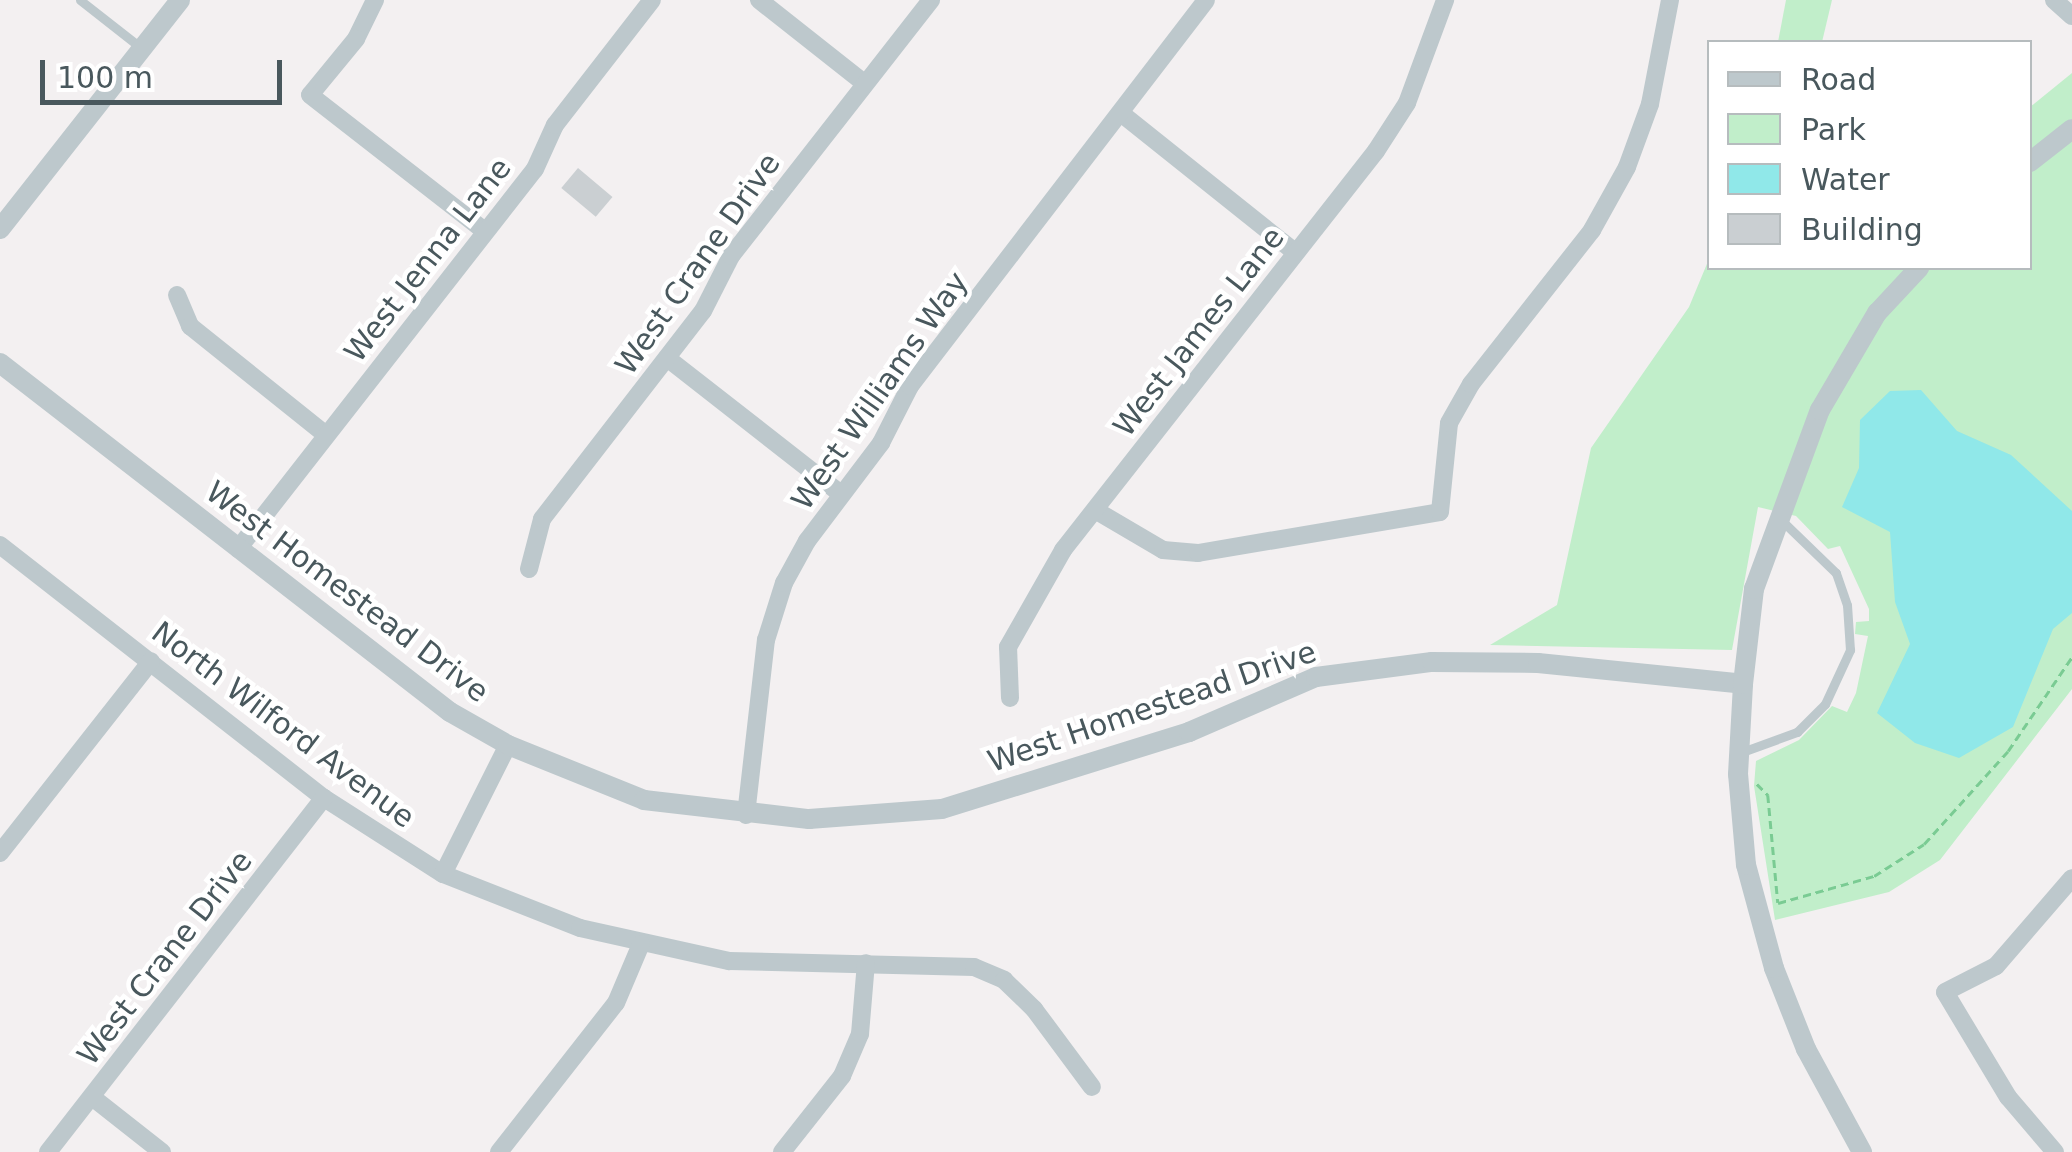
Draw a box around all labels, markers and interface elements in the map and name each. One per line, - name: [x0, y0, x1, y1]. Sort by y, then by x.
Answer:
- scale bar: [45, 40, 288, 102]
- legend: [1707, 40, 2032, 270]
- text: 100 m: [57, 60, 153, 95]
- text: Road: [1801, 62, 1876, 97]
- text: Park: [1801, 112, 1866, 147]
- street label: West Crane Drive: [608, 146, 788, 382]
- street label: West Jenna Lane: [337, 151, 519, 369]
- text: Water: [1801, 162, 1890, 197]
- text: Building: [1801, 212, 1923, 247]
- street label: West James Lane: [1106, 220, 1292, 444]
- street label: West Williams Way: [784, 265, 976, 517]
- street label: West Homestead Drive: [199, 474, 495, 710]
- street label: North Wilford Avenue: [144, 614, 422, 836]
- street label: West Homestead Drive: [983, 634, 1321, 780]
- street label: West Crane Drive: [70, 844, 260, 1072]

